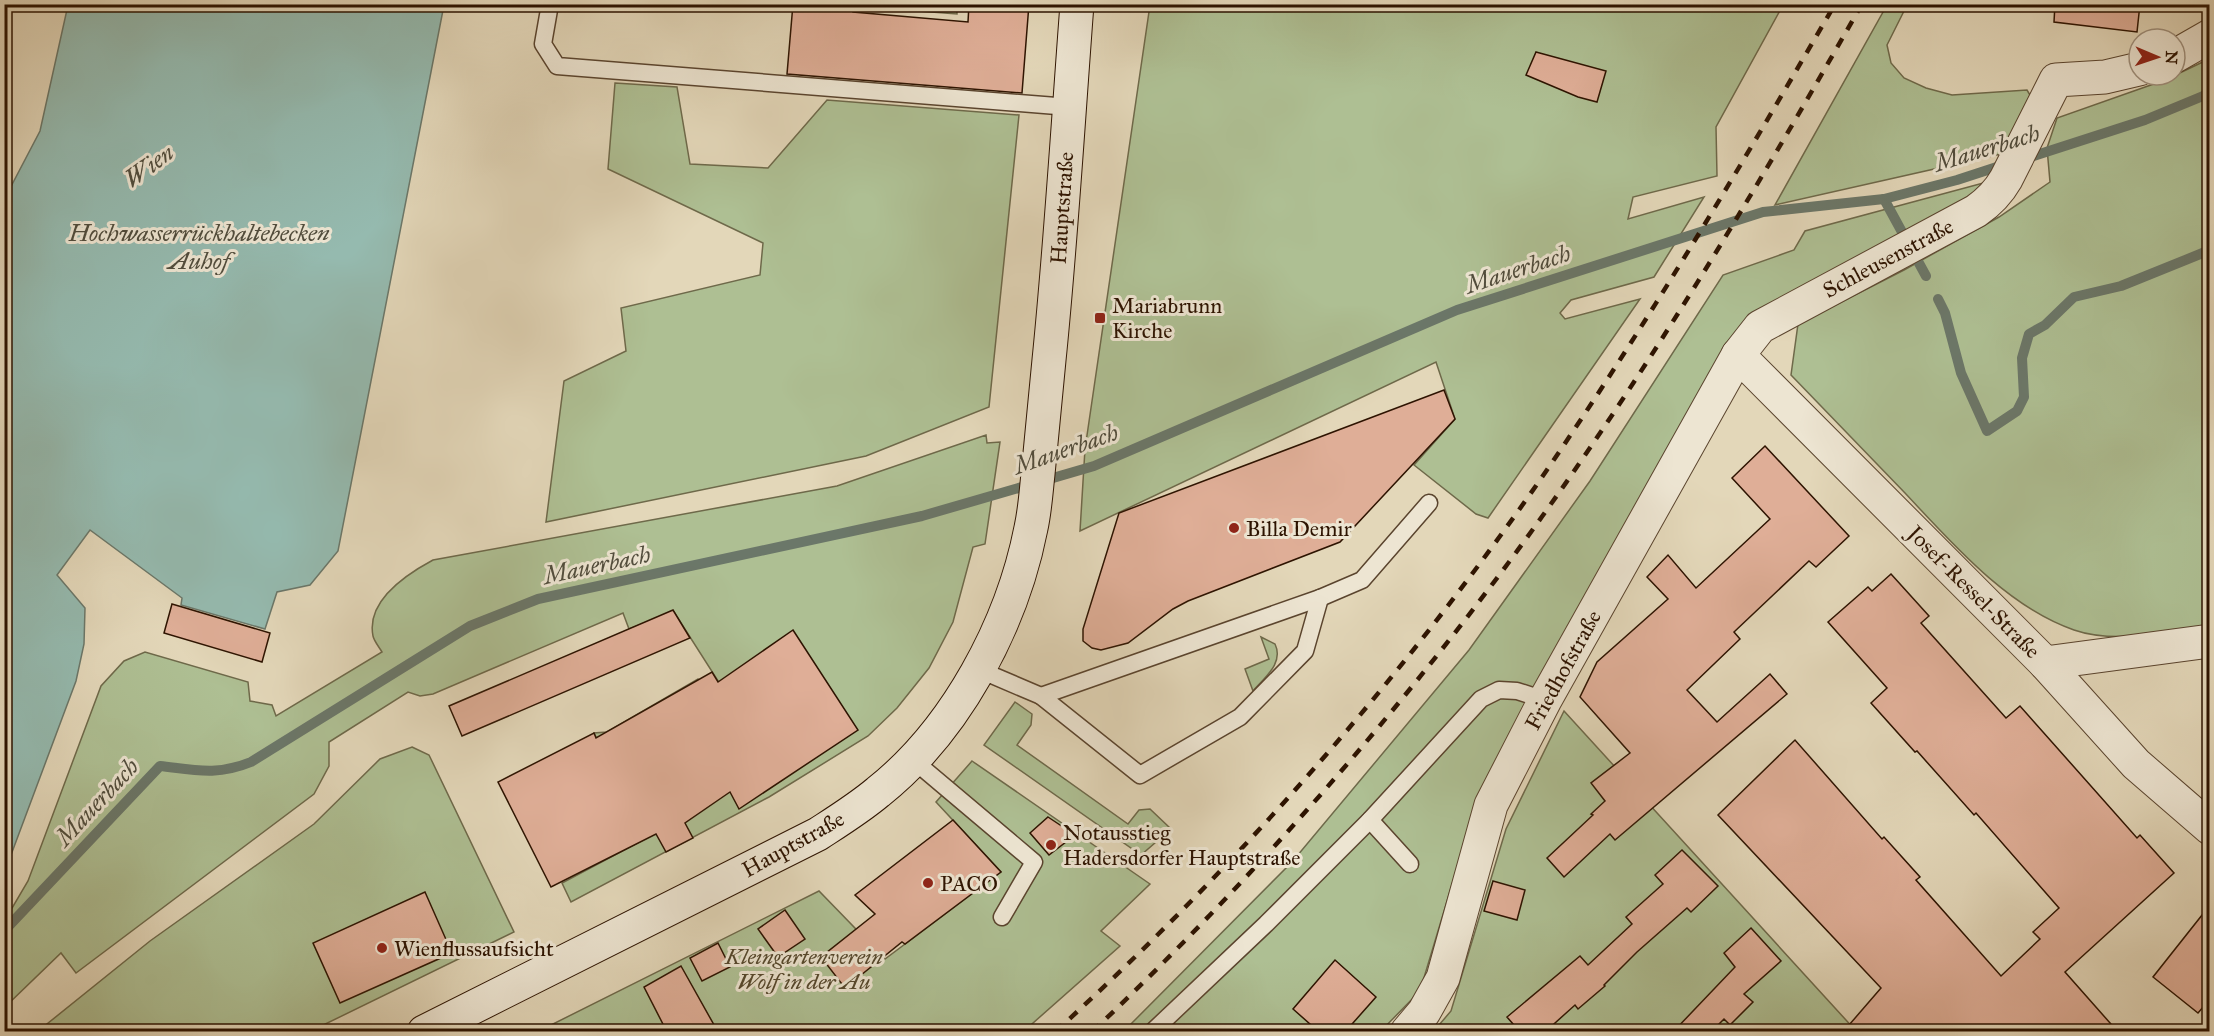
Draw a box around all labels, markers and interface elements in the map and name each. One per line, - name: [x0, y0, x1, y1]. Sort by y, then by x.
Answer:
- north arrow: [2127, 27, 2187, 87]
- text: N: [2162, 50, 2181, 65]
- water label: Mauerbach: [1929, 118, 2044, 179]
- water label: Wien: [118, 138, 180, 194]
- street label: Hauptstraße: [1045, 151, 1079, 265]
- street label: Schleusenstraße: [1818, 212, 1958, 304]
- water label: Hochwasserrückhaltebecken Auhof: [67, 218, 330, 276]
- water label: Mauerbach: [1460, 238, 1575, 301]
- place label: Mariabrunn Kirche: [1112, 292, 1222, 344]
- marker: Mariabrunn Kirche: [1093, 311, 1107, 325]
- water label: Mauerbach: [1008, 417, 1122, 482]
- place label: Billa Demir: [1246, 515, 1352, 542]
- street label: Josef-Ressel-Straße: [1901, 519, 2046, 664]
- marker: Billa Demir: [1227, 521, 1241, 535]
- water label: Mauerbach: [539, 539, 653, 591]
- street label: Friedhofstraße: [1519, 605, 1607, 735]
- water label: Mauerbach: [48, 752, 145, 853]
- street label: Hauptstraße: [737, 805, 849, 883]
- place label: Notausstieg Hadersdorfer Hauptstraße: [1063, 819, 1300, 871]
- marker: Notausstieg Hadersdorfer Hauptstraße: [1044, 838, 1058, 852]
- place label: PACO: [940, 870, 998, 897]
- marker: PACO: [921, 876, 935, 890]
- place label: Wienflussaufsicht: [394, 935, 554, 962]
- marker: Wienflussaufsicht: [375, 941, 389, 955]
- park label: Kleingartenverein Wolf in der Au: [724, 943, 883, 995]

